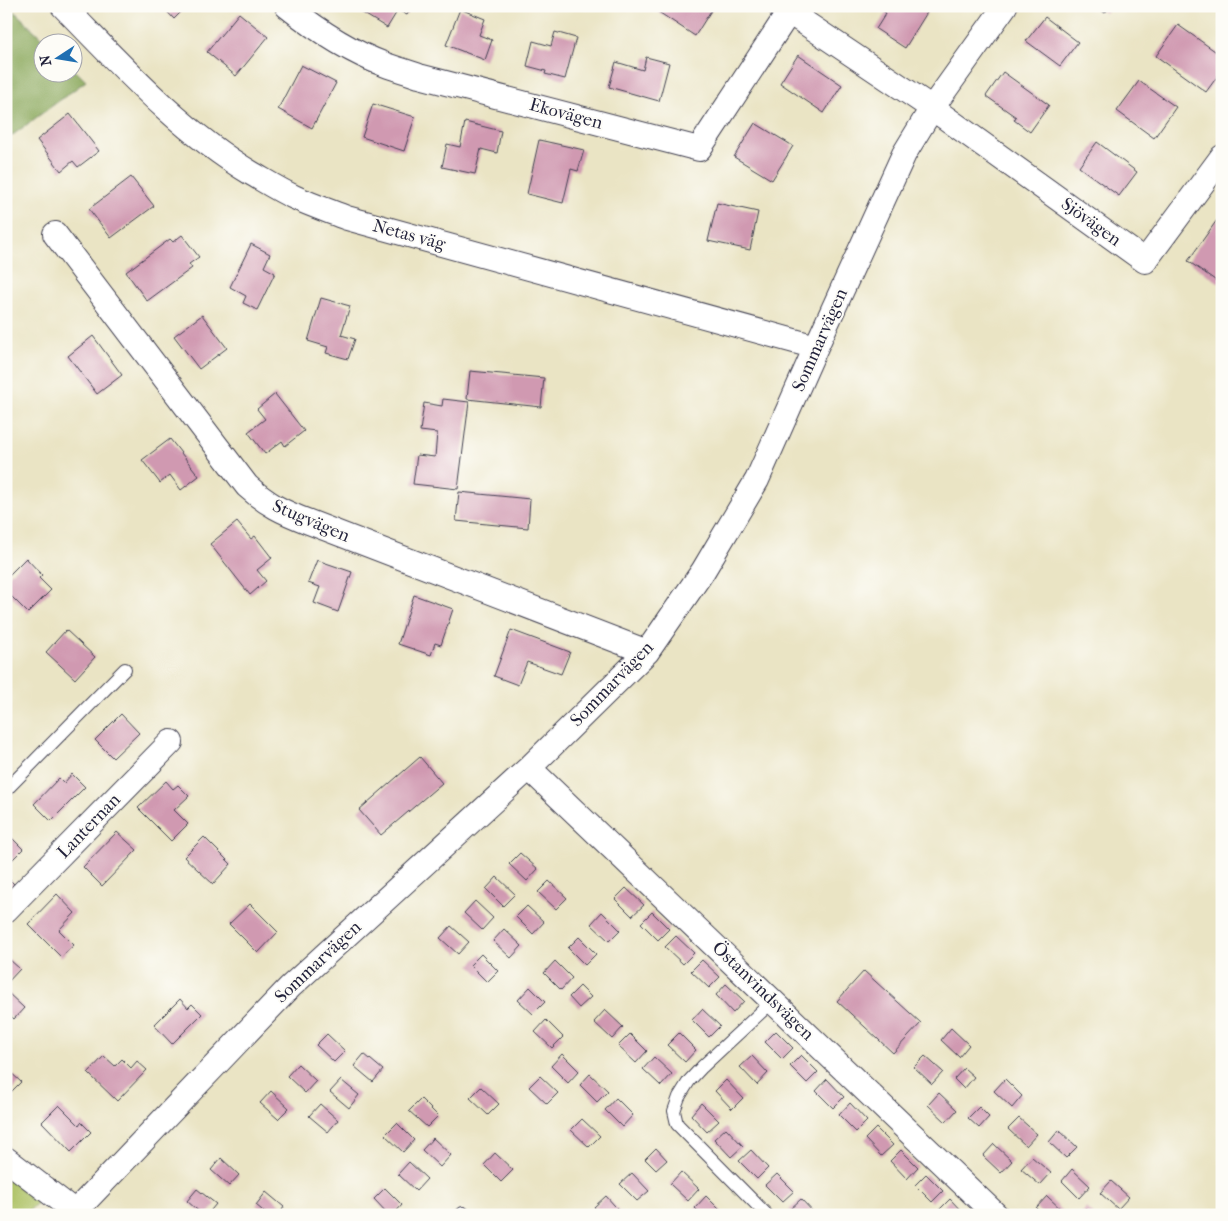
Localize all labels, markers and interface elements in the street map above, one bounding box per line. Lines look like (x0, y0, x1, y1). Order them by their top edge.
north arrow (32, 32, 82, 82)
text: N (36, 53, 55, 68)
street label: Ekovägen (527, 94, 605, 134)
street label: Sjövägen (1057, 193, 1125, 251)
street label: Netas väg (370, 215, 448, 255)
street label: Sommarvägen (788, 285, 852, 395)
street label: Stugvägen (269, 495, 353, 547)
street label: Sommarvägen (566, 637, 658, 731)
street label: Lanternan (53, 789, 125, 863)
street label: Sommarvägen (270, 916, 366, 1007)
street label: Östanvindsvägen (708, 937, 819, 1045)

